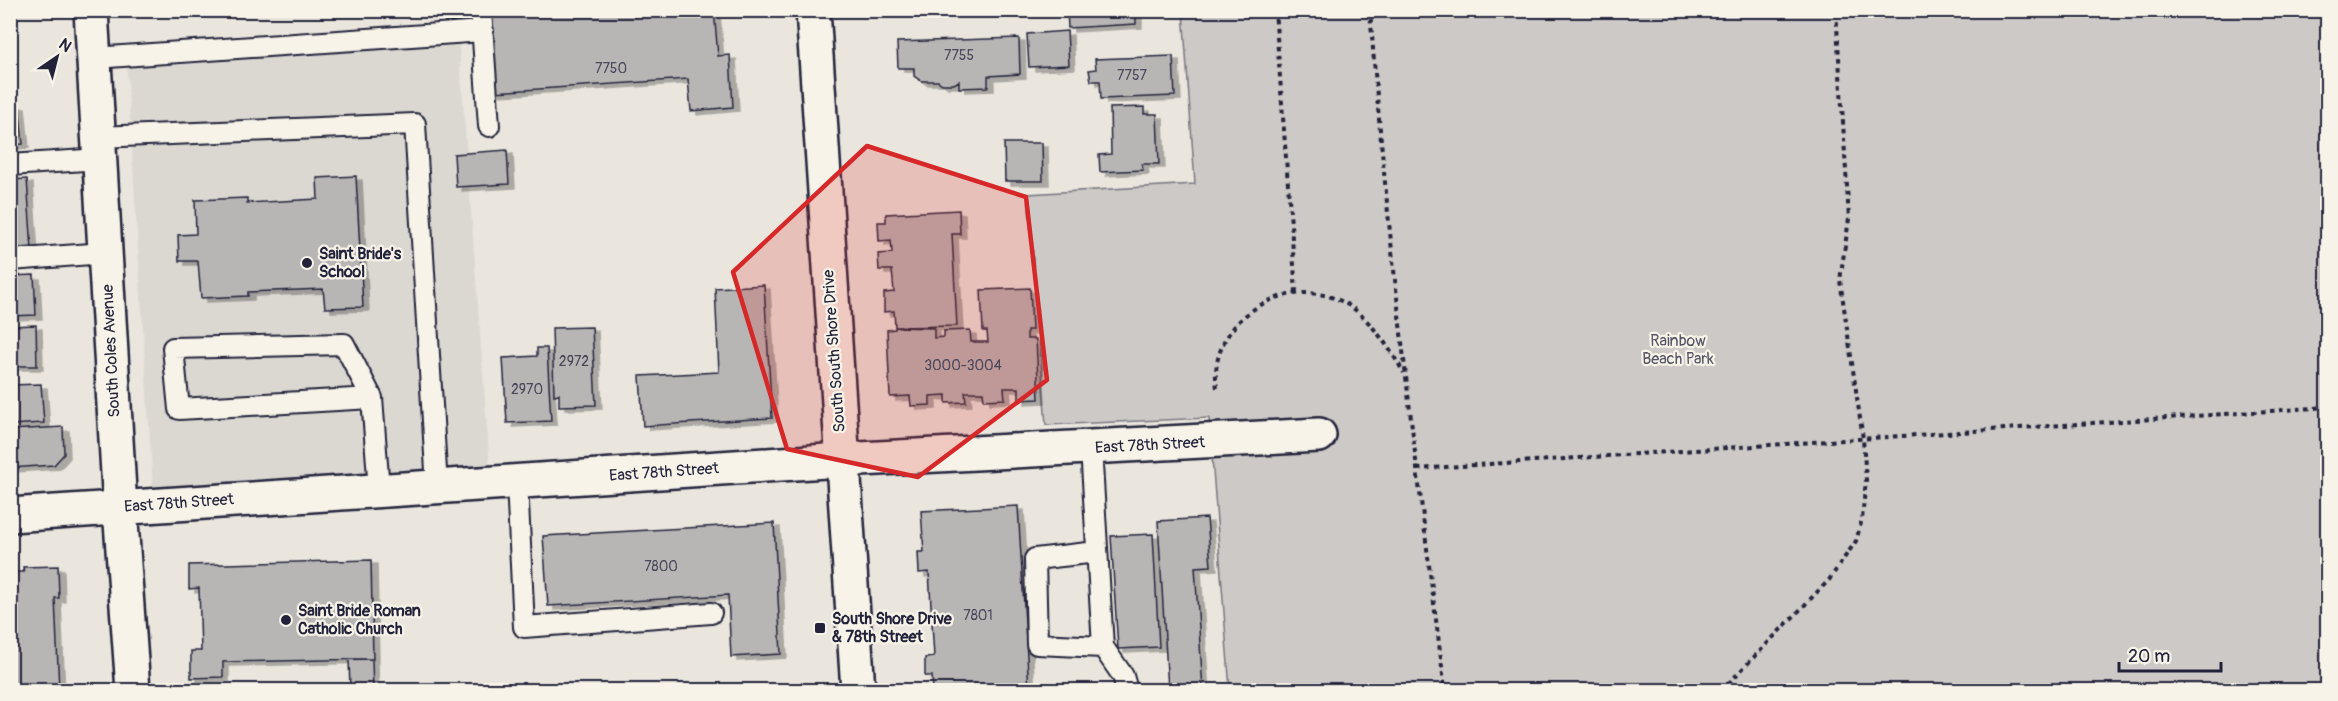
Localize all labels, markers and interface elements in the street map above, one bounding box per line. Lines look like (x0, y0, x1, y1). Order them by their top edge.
north arrow (27, 27, 87, 87)
text: N (55, 34, 75, 57)
house number: 7755 (944, 47, 974, 64)
house number: 7750 (595, 60, 627, 77)
house number: 7757 (1117, 67, 1147, 84)
place label: Saint Bride's School (319, 244, 402, 282)
marker: Saint Bride's School (300, 256, 314, 270)
street label: South South Shore Drive (818, 269, 850, 433)
street label: South Coles Avenue (98, 284, 124, 418)
park label: Rainbow Beach Park (1642, 331, 1714, 369)
house number: 2972 (559, 353, 589, 370)
house number: 3000-3004 (924, 357, 1002, 374)
house number: 2970 (511, 381, 543, 398)
street label: East 78th Street (1094, 432, 1206, 458)
street label: East 78th Street (608, 458, 720, 486)
street label: East 78th Street (123, 489, 235, 517)
house number: 7800 (644, 558, 678, 575)
place label: Saint Bride Roman Catholic Church (298, 601, 421, 639)
house number: 7801 (963, 607, 993, 624)
place label: South Shore Drive & 78th Street (832, 609, 953, 647)
marker: Saint Bride Roman Catholic Church (279, 613, 293, 627)
marker: South Shore Drive & 78th Street (813, 621, 827, 635)
scale bar (2119, 635, 2221, 673)
text: 20 m (2128, 645, 2170, 668)

